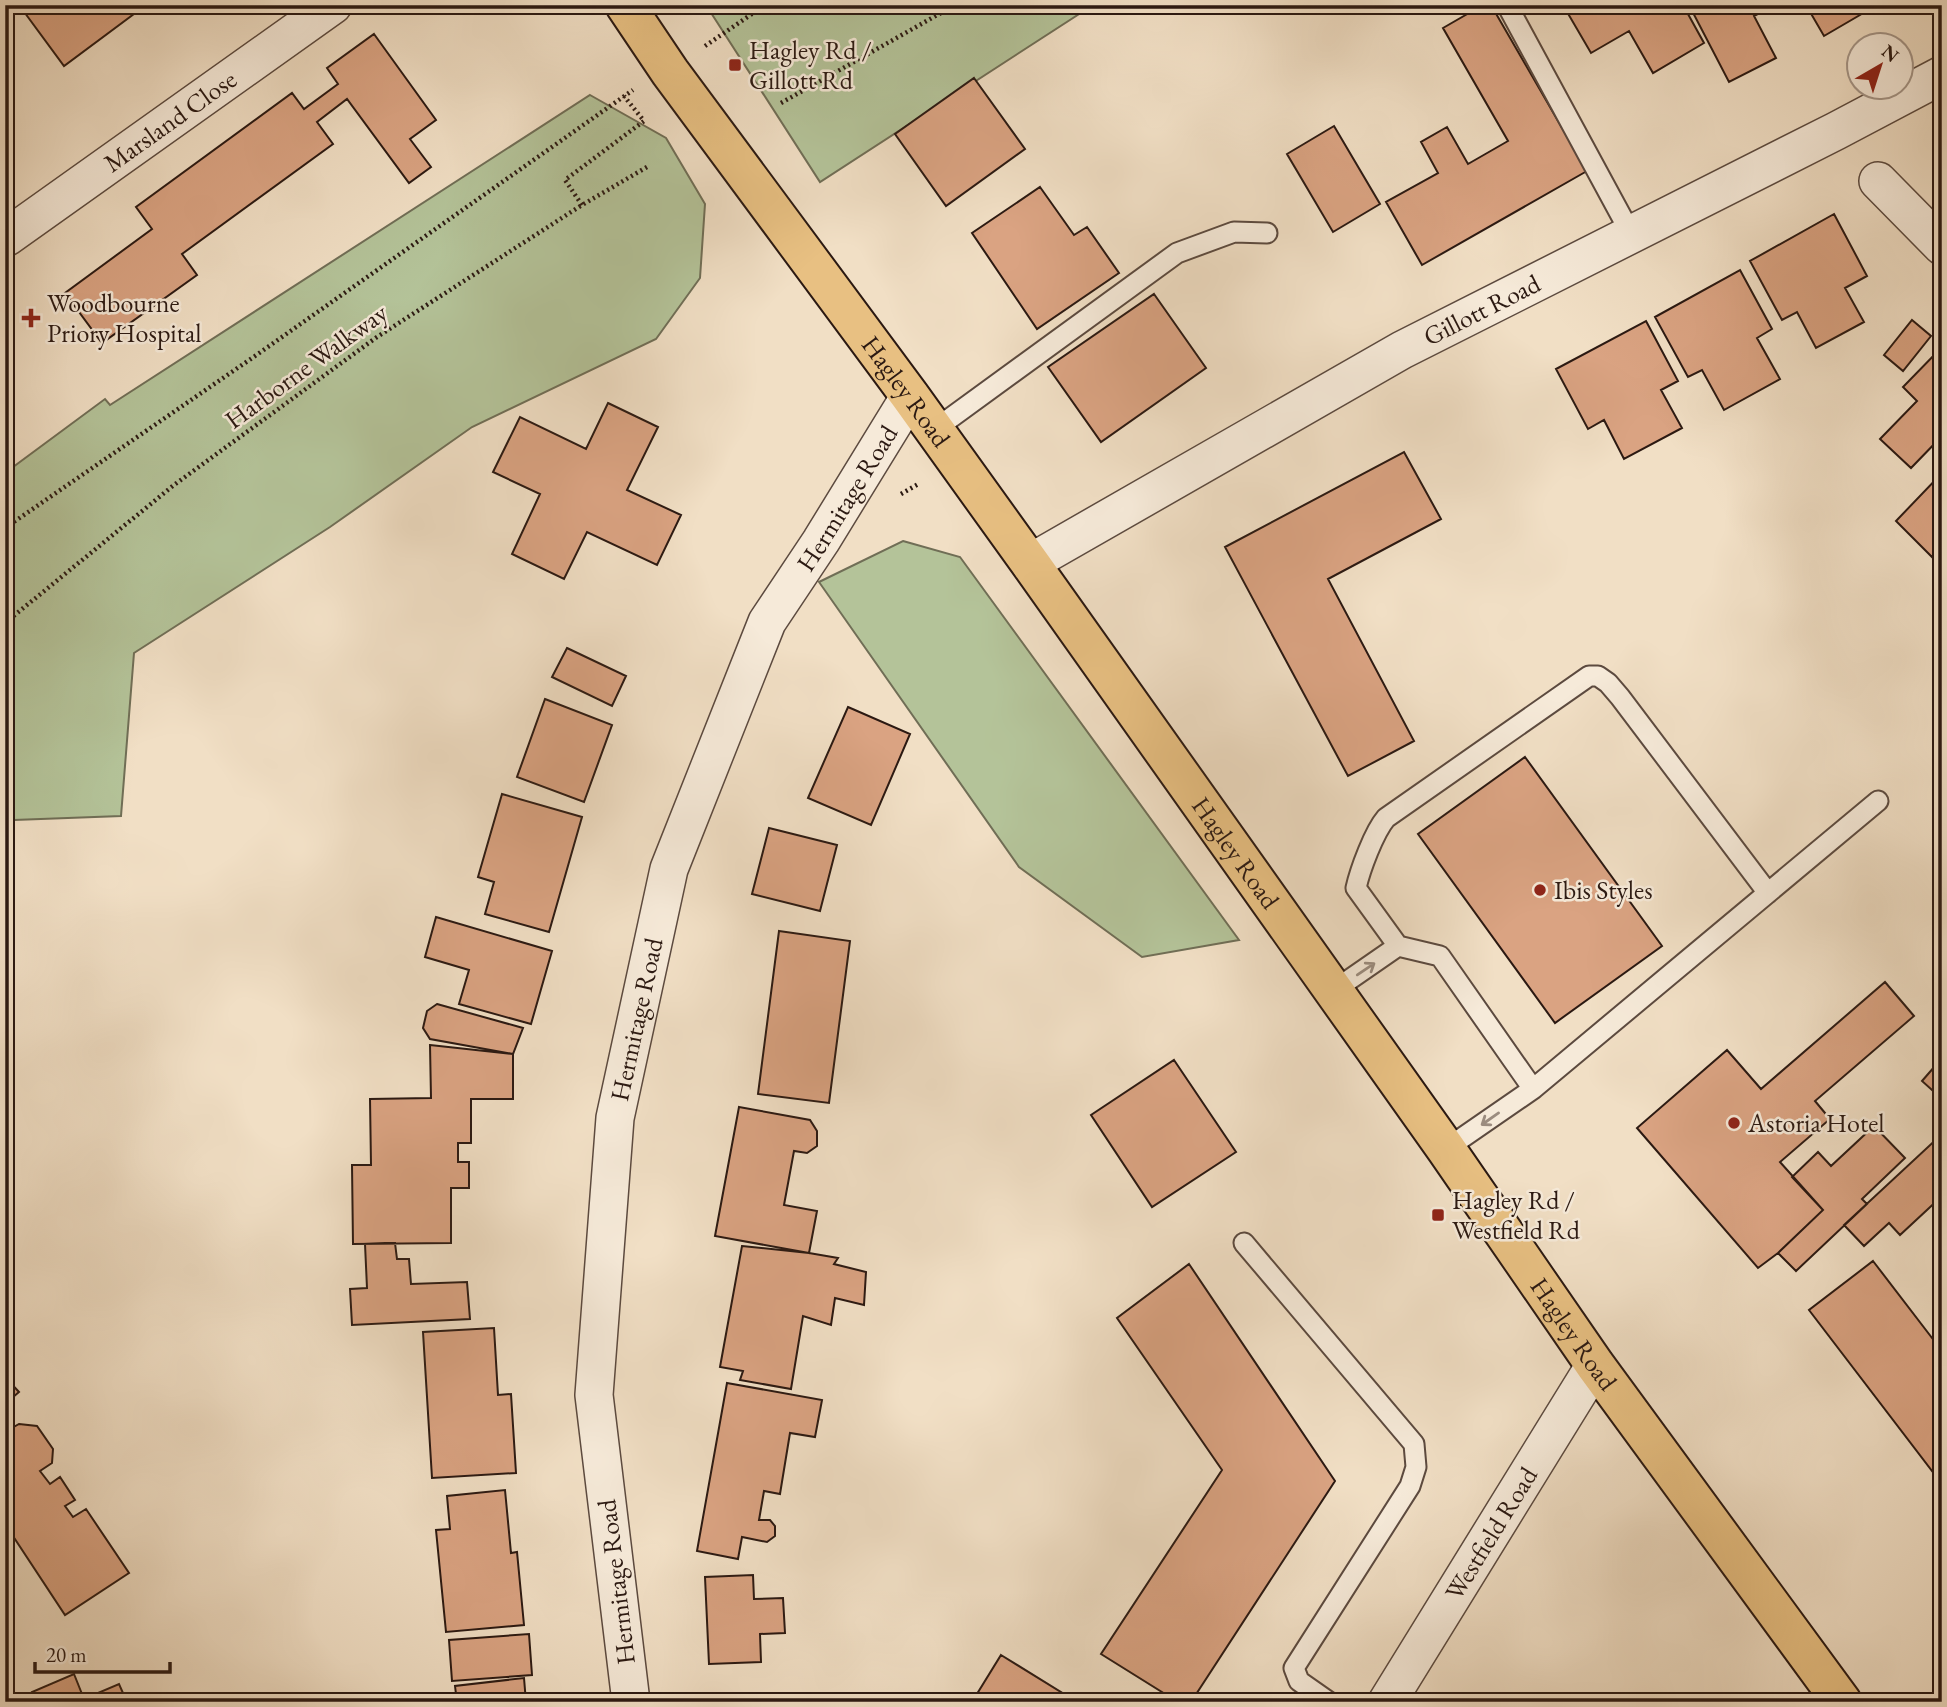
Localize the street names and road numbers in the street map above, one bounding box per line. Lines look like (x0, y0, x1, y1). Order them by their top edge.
street label: Marsland Close (97, 62, 243, 180)
street label: Gillott Road (1418, 266, 1547, 353)
street label: Harborne Walkway (218, 295, 395, 436)
street label: Hagley Road (854, 329, 959, 455)
street label: Hermitage Road (789, 418, 906, 578)
street label: Hagley Road (1184, 790, 1288, 916)
street label: Hermitage Road (602, 934, 671, 1104)
street label: Hagley Road (1523, 1271, 1625, 1398)
street label: Westfield Road (1437, 1460, 1545, 1607)
street label: Hermitage Road (589, 1497, 643, 1666)

